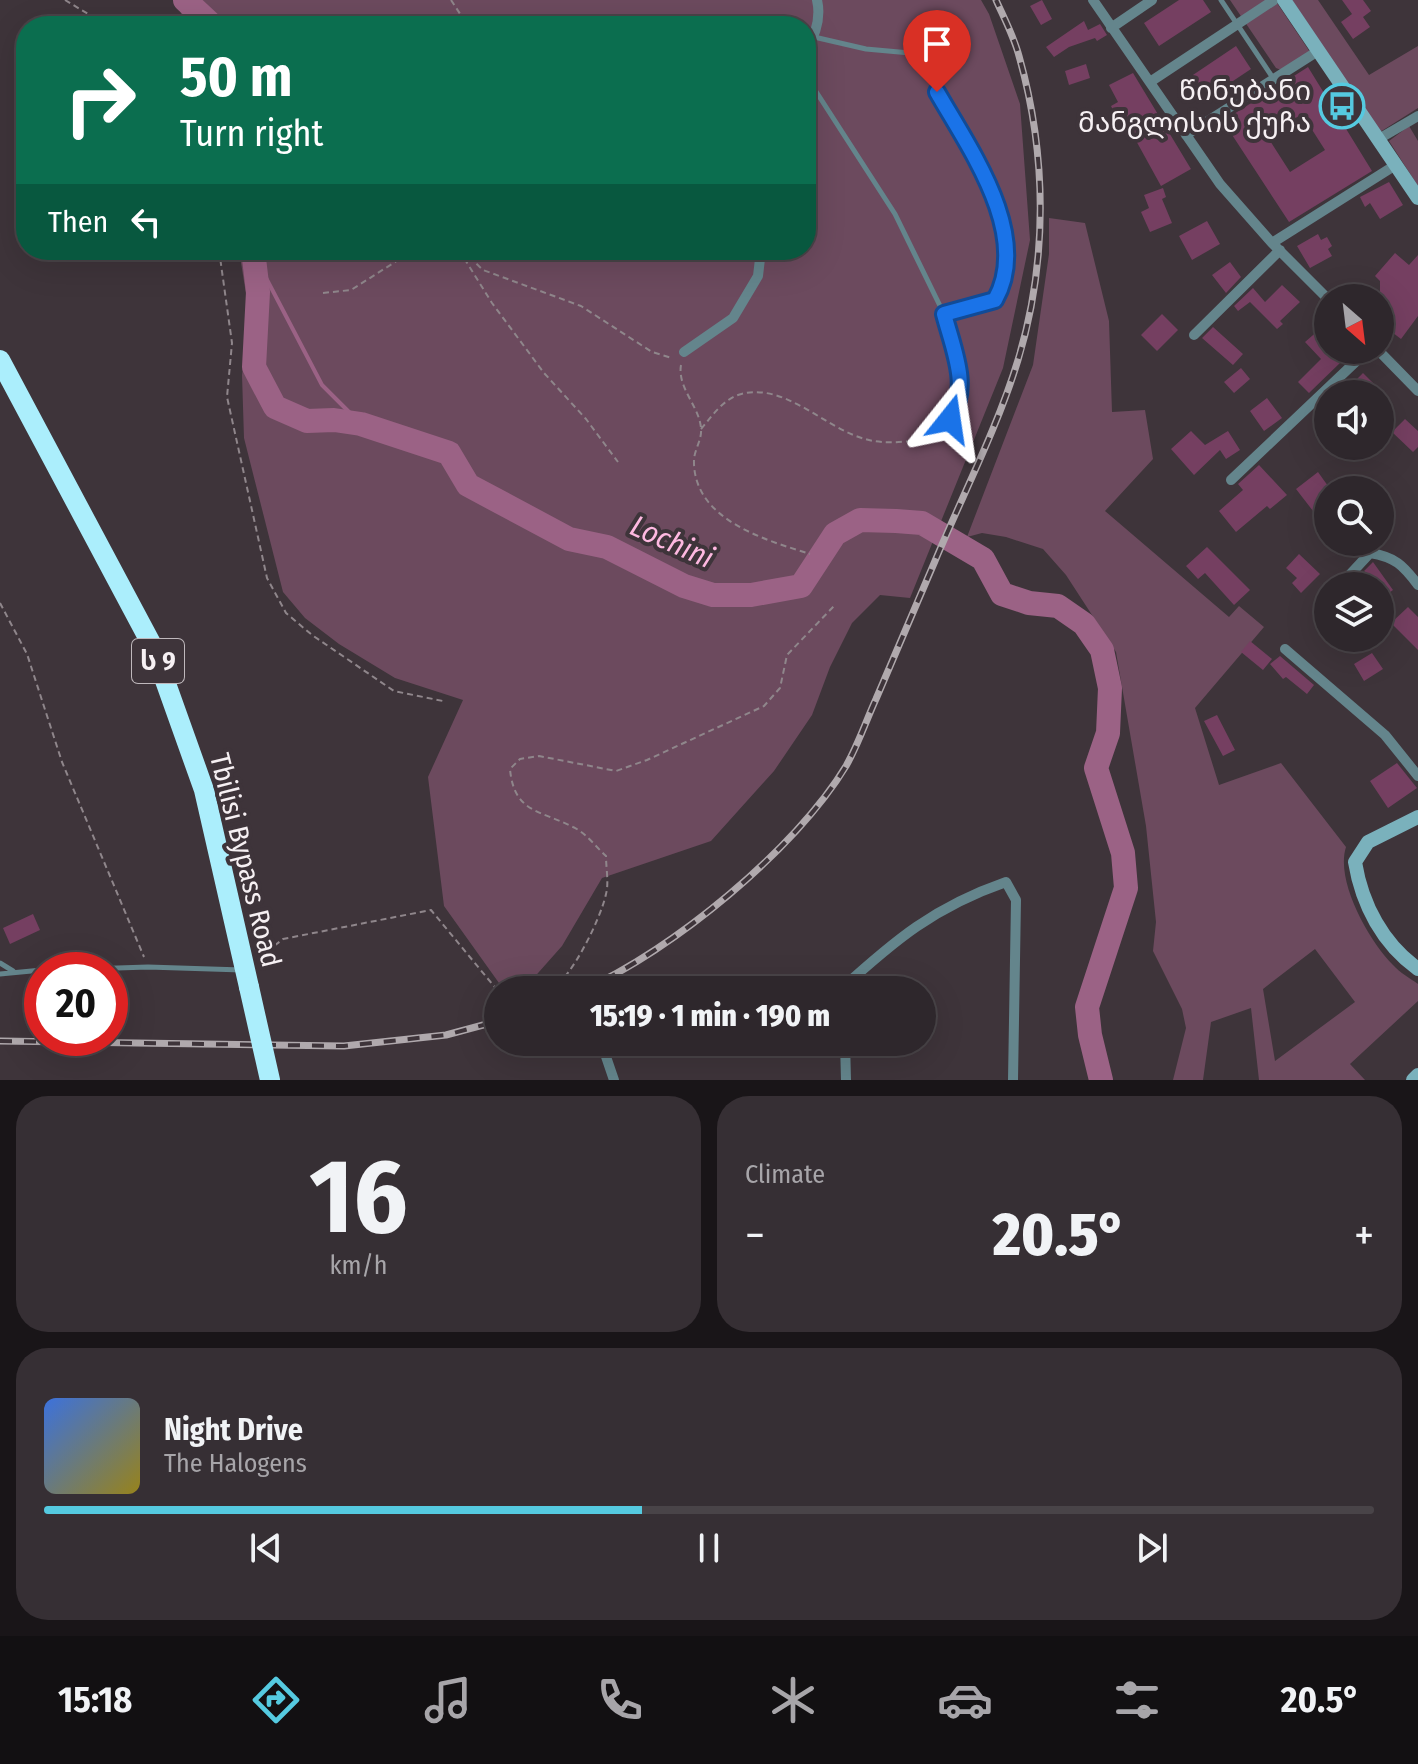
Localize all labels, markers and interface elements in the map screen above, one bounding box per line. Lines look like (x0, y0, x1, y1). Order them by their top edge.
pin (903, 10, 971, 92)
icon: arrive (915, 22, 959, 66)
text: 50 m (180, 44, 292, 111)
icon: right (48, 48, 152, 152)
place label: წინუბანი მანგლისის ქუჩა (1078, 74, 1311, 139)
bus stop icon: წინუბანი მანგლისის ქუჩა (1318, 82, 1366, 130)
text: Turn right (180, 112, 323, 156)
icon: left (124, 200, 168, 244)
text: Then (48, 204, 108, 240)
north arrow (1314, 284, 1394, 364)
map controls (1314, 284, 1394, 652)
position arrow (908, 377, 992, 461)
button: sound (1314, 380, 1394, 460)
button: search (1314, 476, 1394, 556)
water label: Lochini (625, 508, 720, 576)
button: layers (1314, 572, 1394, 652)
road number: ს 9 (132, 639, 184, 683)
street label: Tbilisi Bypass Road (203, 750, 288, 970)
speed limit sign: 20 (24, 952, 128, 1056)
text: 15:19 · 1 min · 190 m (590, 998, 830, 1034)
text: 16 (309, 1135, 408, 1260)
text: Climate (745, 1159, 825, 1190)
text: 20.5° (993, 1199, 1126, 1271)
text: − (745, 1209, 765, 1262)
text: + (1354, 1209, 1374, 1262)
text: km/h (330, 1250, 387, 1281)
text: Night Drive (164, 1412, 303, 1448)
text: The Halogens (164, 1448, 307, 1479)
icon: previous (244, 1526, 288, 1570)
icon: pause (687, 1526, 731, 1570)
icon: next (1130, 1526, 1174, 1570)
icon: directions (248, 1672, 304, 1728)
icon: music (420, 1672, 476, 1728)
icon: phone (592, 1672, 648, 1728)
icon: climate (765, 1672, 821, 1728)
icon: car (937, 1672, 993, 1728)
icon: filters (1109, 1672, 1165, 1728)
text: 15:18 (58, 1678, 132, 1722)
text: 20.5° (1281, 1678, 1360, 1722)

